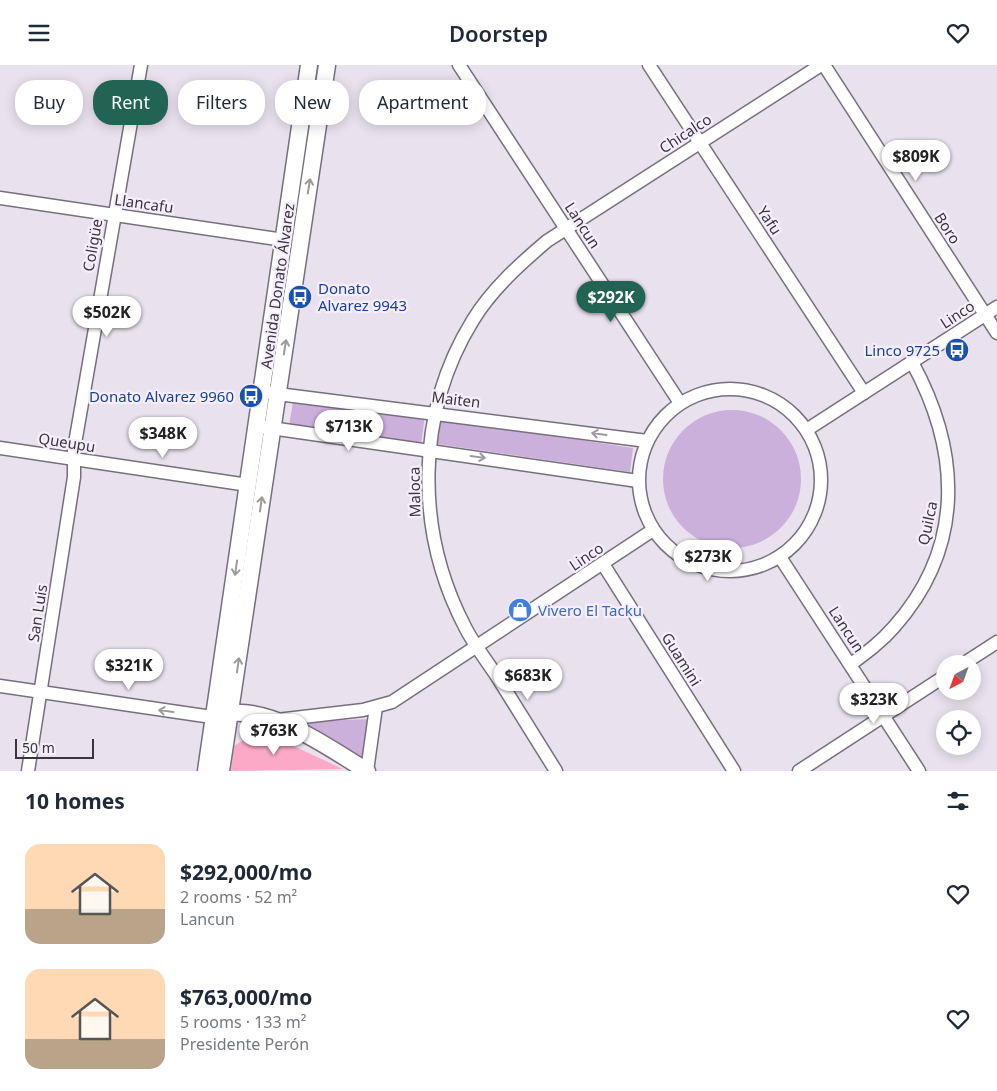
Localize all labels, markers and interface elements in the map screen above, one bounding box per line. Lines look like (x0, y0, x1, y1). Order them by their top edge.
text: Doorstep (449, 18, 548, 48)
icon: menu (25, 19, 53, 47)
icon: heart (944, 19, 972, 47)
chip: Buy (15, 80, 83, 125)
chip: Rent (93, 80, 168, 125)
chip: Filters (178, 80, 265, 125)
chip: New (275, 80, 349, 125)
chip: Apartment (359, 80, 486, 125)
street label: Chicalco (655, 109, 715, 157)
pin: $809K (881, 139, 951, 182)
text: $809K (892, 145, 940, 167)
one-way arrow (305, 178, 315, 194)
street label: Llancafu (113, 189, 175, 217)
street label: Lancun (561, 198, 605, 252)
street label: Avenida Donato Álvarez (255, 202, 299, 370)
street label: Yafu (753, 202, 787, 238)
street label: Boro (930, 208, 966, 248)
street label: Coligüe (78, 217, 106, 273)
place label: Donato Alvarez 9943 (318, 278, 407, 315)
pin: $292K (576, 281, 646, 323)
bus stop icon: Donato Alvarez 9943 (287, 284, 313, 310)
text: $292K (587, 286, 635, 308)
pin: $502K (72, 295, 142, 338)
street label: Linco (936, 295, 978, 333)
text: $502K (83, 301, 131, 323)
bus stop icon: Linco 9725 (944, 337, 970, 363)
one-way arrow (280, 339, 290, 355)
place label: Linco 9725 (865, 340, 940, 360)
bus stop icon: Donato Alvarez 9960 (238, 383, 264, 409)
place label: Donato Alvarez 9960 (89, 386, 234, 406)
street label: Maiten (430, 386, 482, 412)
pin: $713K (314, 409, 384, 452)
text: $713K (325, 415, 373, 437)
pin: $348K (128, 417, 198, 459)
text: $348K (139, 422, 187, 444)
street label: Queupu (37, 428, 97, 456)
one-way arrow (591, 429, 607, 439)
one-way arrow (469, 452, 485, 462)
street label: Maloca (404, 467, 424, 517)
one-way arrow (257, 496, 267, 512)
street label: Quilca (913, 499, 941, 547)
street label: Linco (565, 537, 607, 575)
pin: $273K (673, 539, 743, 582)
text: $273K (684, 545, 732, 567)
one-way arrow (231, 560, 241, 576)
street label: San Luis (23, 583, 51, 643)
shop icon: Vivero El Tacku (507, 597, 533, 623)
place label: Vivero El Tacku (538, 600, 642, 620)
street label: Lancun (825, 602, 869, 656)
street label: Guamini (658, 628, 706, 690)
pin: $321K (94, 649, 164, 691)
text: $321K (105, 654, 153, 676)
north arrow (936, 655, 981, 700)
map controls (936, 655, 981, 755)
one-way arrow (233, 657, 243, 673)
pin: $683K (493, 659, 563, 701)
text: $683K (504, 664, 552, 686)
pin: $323K (839, 683, 909, 725)
text: $323K (850, 688, 898, 710)
one-way arrow (159, 705, 175, 715)
button: locate (936, 710, 981, 755)
pin: $763K (239, 713, 309, 756)
text: $763K (250, 719, 298, 741)
scale bar (15, 736, 94, 759)
text: 50 m (22, 738, 55, 757)
text: 10 homes (25, 787, 125, 815)
icon: filters (944, 787, 972, 815)
text: $292,000/mo (180, 858, 312, 886)
icon: home (65, 864, 125, 924)
icon: heart (944, 880, 972, 908)
text: 2 rooms · 52 m² (180, 886, 297, 908)
text: Lancun (180, 908, 235, 930)
text: $763,000/mo (180, 983, 312, 1011)
icon: home (65, 989, 125, 1049)
icon: heart (944, 1005, 972, 1033)
text: 5 rooms · 133 m² (180, 1011, 306, 1033)
text: Presidente Perón (180, 1033, 309, 1055)

